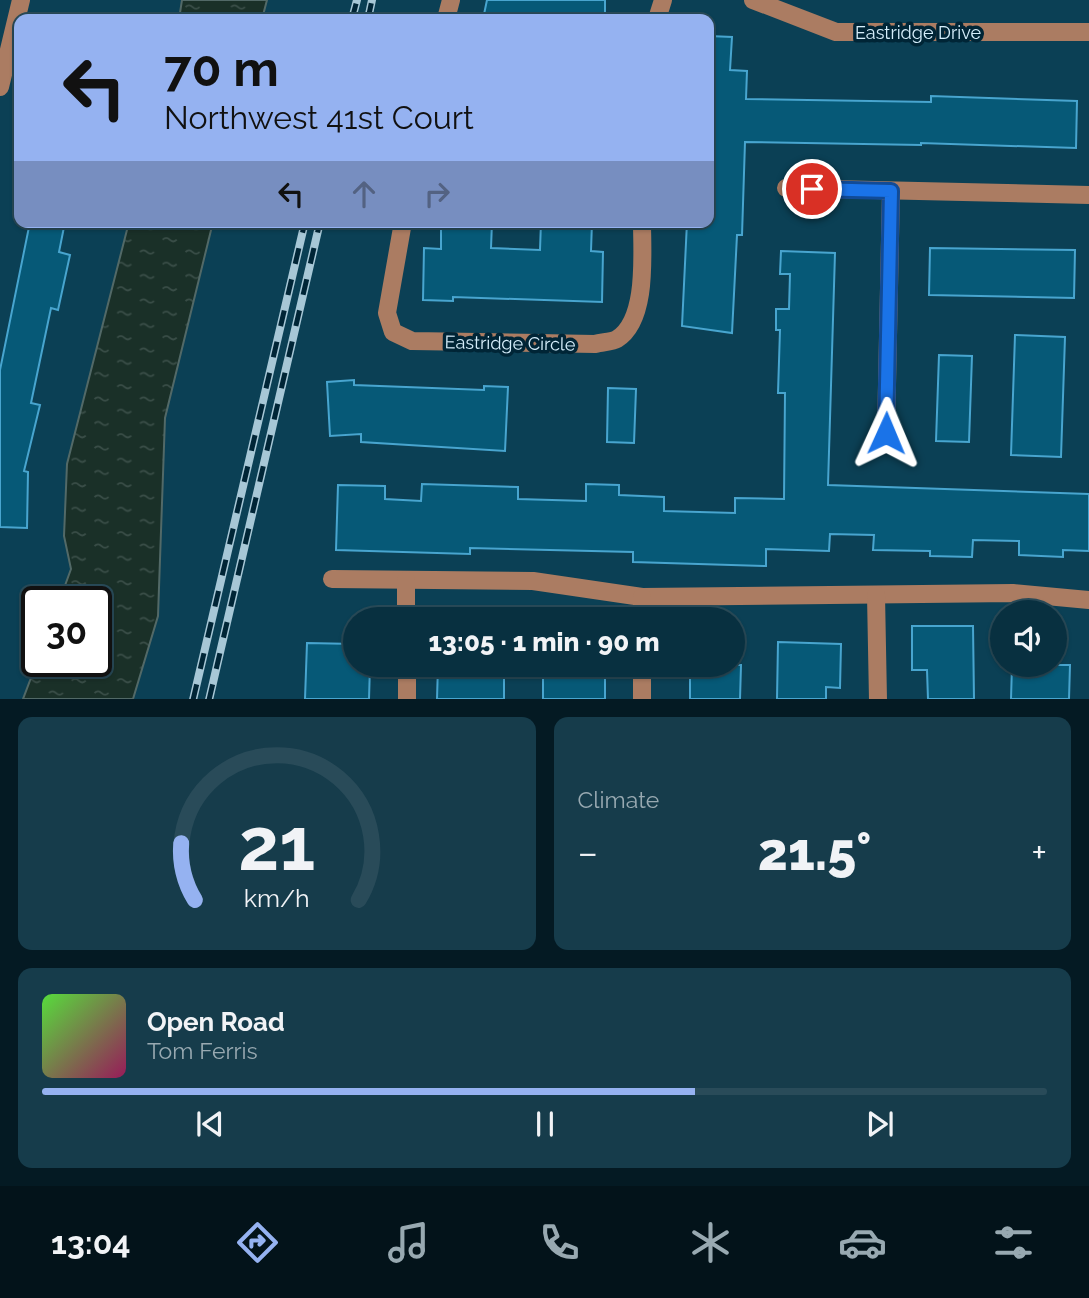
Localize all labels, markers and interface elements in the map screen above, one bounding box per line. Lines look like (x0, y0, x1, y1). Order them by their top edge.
street label: Eastridge Drive (855, 22, 981, 43)
text: 70 m (164, 40, 279, 97)
icon: left (49, 42, 140, 133)
text: Northwest 41st Court (164, 99, 474, 136)
pin (782, 159, 842, 219)
icon: arrive (793, 170, 831, 208)
icon: left (272, 175, 310, 213)
icon: ahead (345, 175, 383, 213)
icon: right (418, 175, 456, 213)
street label: Eastridge Circle (444, 331, 576, 355)
position arrow (849, 396, 923, 470)
speed limit sign: 30 (21, 586, 112, 677)
map controls (990, 600, 1067, 677)
button: sound (990, 600, 1067, 677)
text: 13:05 · 1 min · 90 m (429, 627, 659, 657)
text: Climate (578, 786, 659, 813)
text: 21 (238, 802, 315, 887)
text: 21.5° (758, 821, 871, 882)
text: − (578, 830, 598, 875)
text: + (1031, 830, 1047, 875)
text: km/h (244, 882, 310, 912)
text: Open Road (147, 1007, 285, 1037)
text: Tom Ferris (147, 1037, 258, 1064)
icon: previous (191, 1105, 229, 1143)
icon: pause (526, 1105, 564, 1143)
icon: next (861, 1105, 899, 1143)
icon: directions (233, 1218, 282, 1267)
icon: music (384, 1218, 433, 1267)
icon: phone (535, 1218, 584, 1267)
icon: climate (686, 1218, 735, 1267)
icon: car (838, 1218, 887, 1267)
icon: filters (989, 1218, 1038, 1267)
text: 13:04 (51, 1224, 131, 1261)

